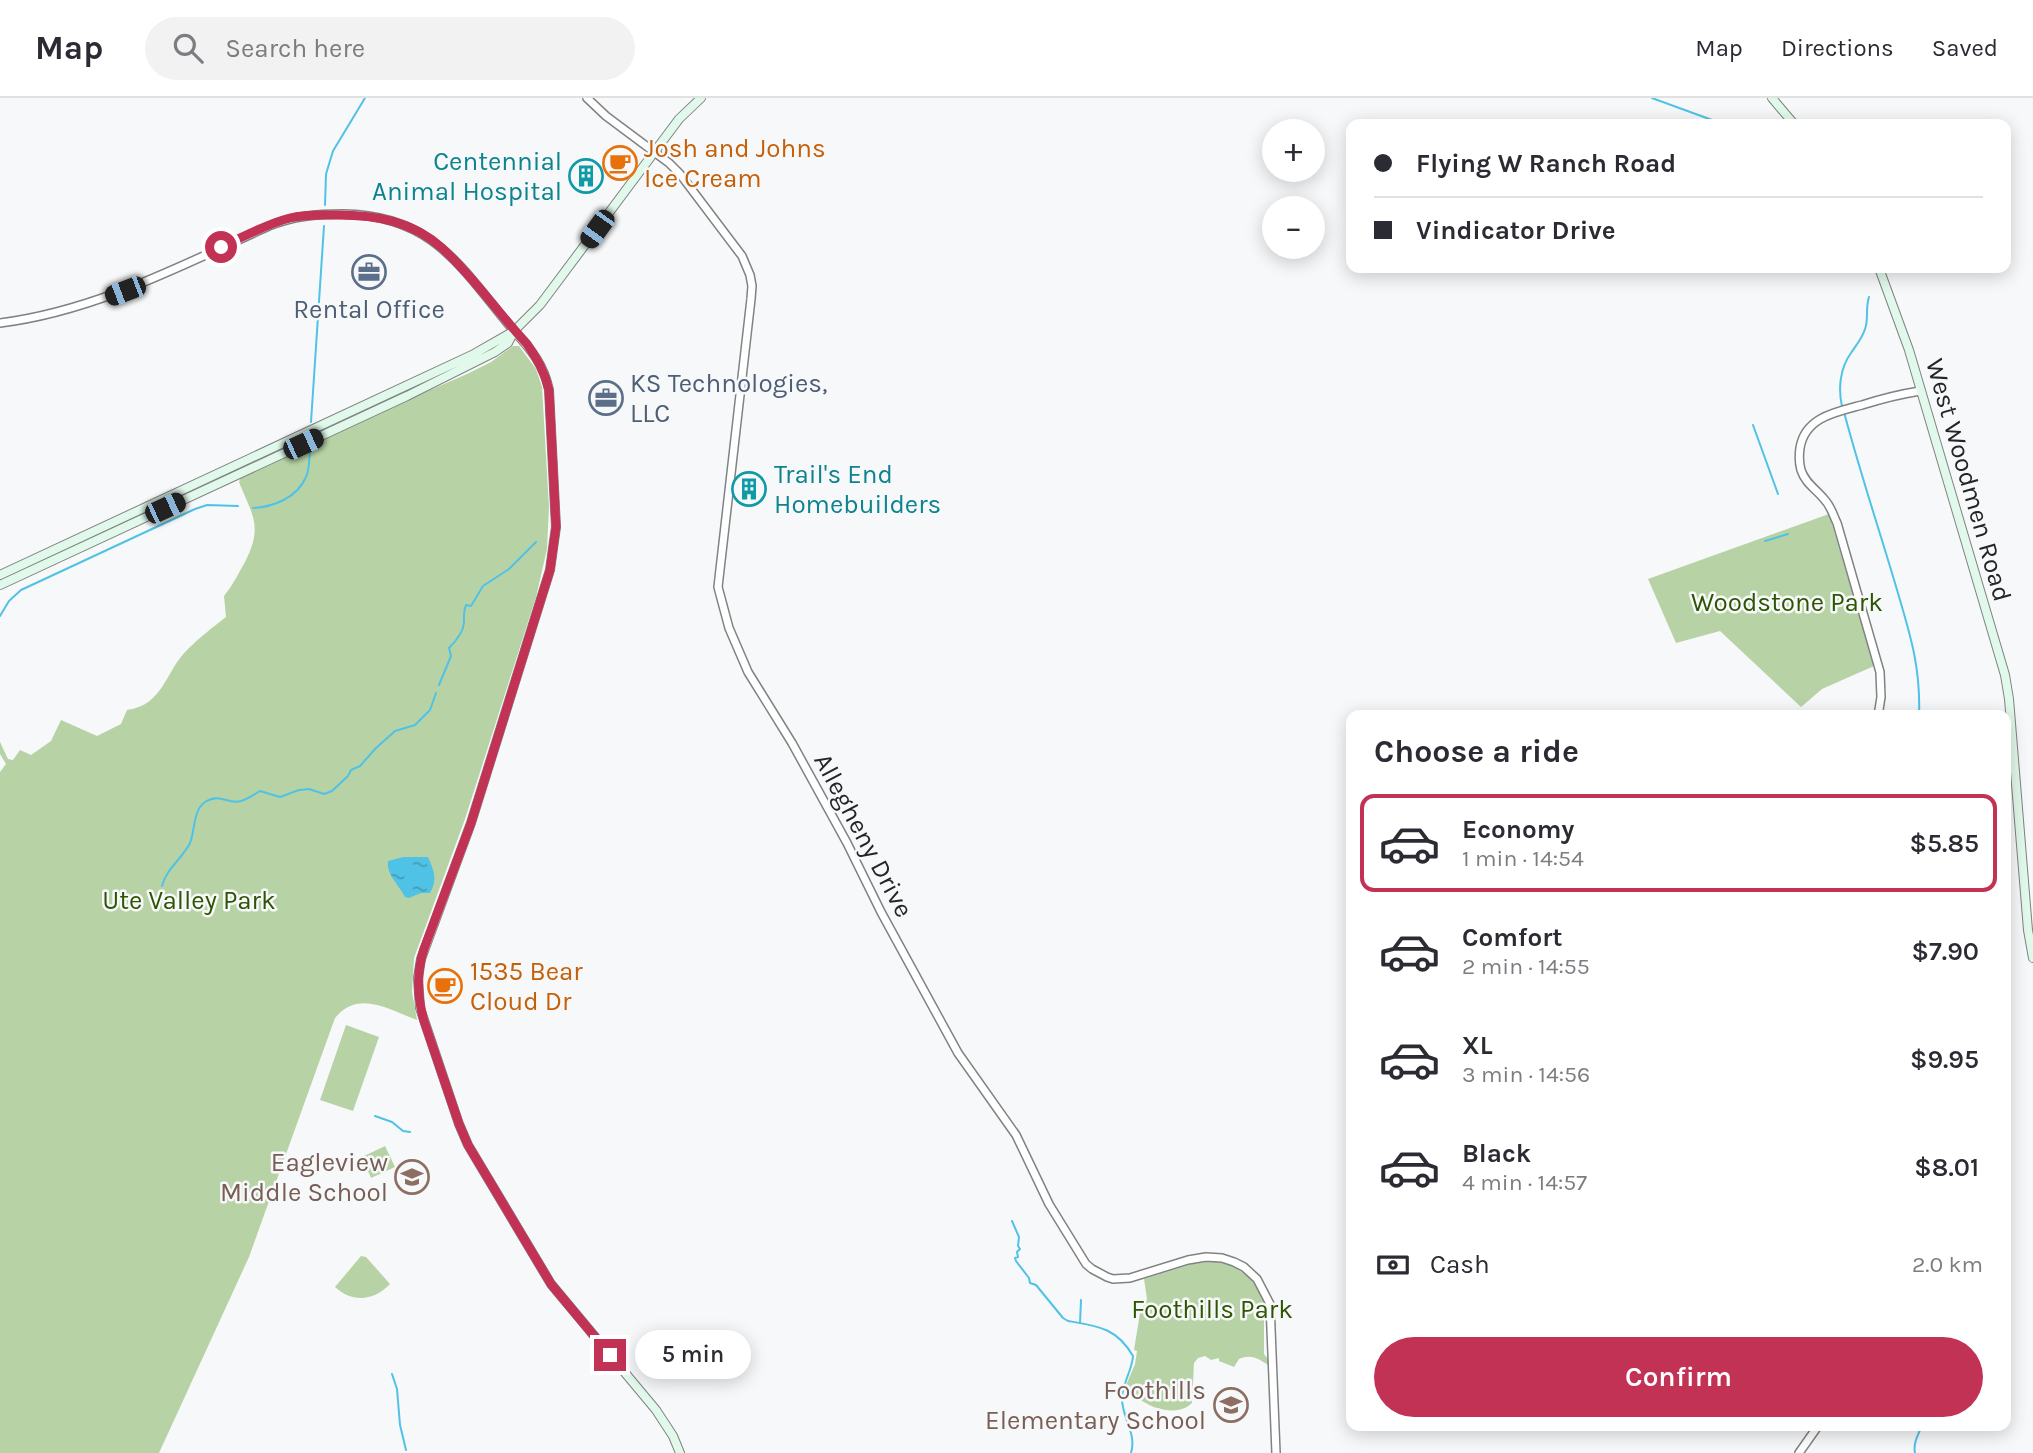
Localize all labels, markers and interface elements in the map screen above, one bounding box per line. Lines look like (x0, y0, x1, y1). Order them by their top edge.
search box (145, 17, 635, 80)
text: Map (35, 29, 103, 67)
icon: search (169, 29, 207, 67)
text: Search here (225, 33, 365, 64)
text: Map (1695, 34, 1743, 62)
text: Directions (1781, 34, 1894, 62)
text: Saved (1932, 34, 1998, 62)
map controls (1262, 119, 1325, 259)
button: + (1262, 119, 1325, 182)
place label: Josh and Johns Ice Cream (644, 133, 826, 194)
cafe icon: Josh and Johns Ice Cream (601, 144, 639, 182)
place label: Centennial Animal Hospital (372, 146, 562, 207)
text: Flying W Ranch Road (1416, 148, 1676, 179)
building icon: Centennial Animal Hospital (567, 157, 605, 195)
button: − (1262, 196, 1325, 259)
car (577, 206, 618, 252)
text: Vindicator Drive (1416, 215, 1615, 246)
route start (205, 231, 237, 263)
office icon: Rental Office (350, 253, 388, 291)
car (102, 274, 149, 308)
place label: Rental Office (293, 294, 445, 325)
street label: West Woodmen Road (1919, 355, 2018, 605)
place label: KS Technologies, LLC (630, 368, 827, 429)
office icon: KS Technologies, LLC (587, 379, 625, 417)
car (280, 426, 327, 462)
place label: Trail's End Homebuilders (774, 459, 941, 520)
building icon: Trail's End Homebuilders (730, 470, 768, 508)
car (142, 490, 189, 526)
park label: Woodstone Park (1691, 587, 1883, 618)
text: Choose a ride (1374, 733, 1579, 770)
street label: Allegheny Drive (807, 748, 920, 923)
icon: car (1378, 812, 1441, 875)
text: Economy (1462, 814, 1574, 845)
text: $5.85 (1910, 828, 1979, 859)
text: 1 min · 14:54 (1462, 845, 1584, 872)
park label: Ute Valley Park (102, 885, 276, 916)
icon: car (1378, 920, 1441, 983)
text: Comfort (1462, 922, 1563, 953)
text: $7.90 (1912, 936, 1979, 967)
text: 2 min · 14:55 (1462, 953, 1590, 980)
place label: 1535 Bear Cloud Dr (470, 956, 583, 1017)
cafe icon: 1535 Bear Cloud Dr (426, 967, 464, 1005)
icon: car (1378, 1028, 1441, 1091)
text: XL (1462, 1030, 1493, 1061)
text: $9.95 (1910, 1044, 1979, 1075)
text: 3 min · 14:56 (1462, 1061, 1590, 1088)
icon: car (1378, 1136, 1441, 1199)
text: Black (1462, 1138, 1531, 1169)
place label: Eagleview Middle School (220, 1147, 388, 1208)
text: $8.01 (1914, 1152, 1979, 1183)
school or university icon: Eagleview Middle School (393, 1158, 431, 1196)
text: 4 min · 14:57 (1462, 1169, 1587, 1196)
icon: cash (1374, 1246, 1412, 1284)
text: Cash (1430, 1249, 1490, 1280)
text: 2.0 km (1912, 1251, 1983, 1278)
park label: Foothills Park (1131, 1294, 1293, 1325)
callout: 5 min (634, 1330, 750, 1380)
button: Confirm (1374, 1337, 1983, 1417)
route end (594, 1339, 626, 1371)
text: 5 min (662, 1341, 724, 1368)
place label: Foothills Elementary School (985, 1375, 1206, 1436)
school or university icon: Foothills Elementary School (1212, 1386, 1250, 1424)

